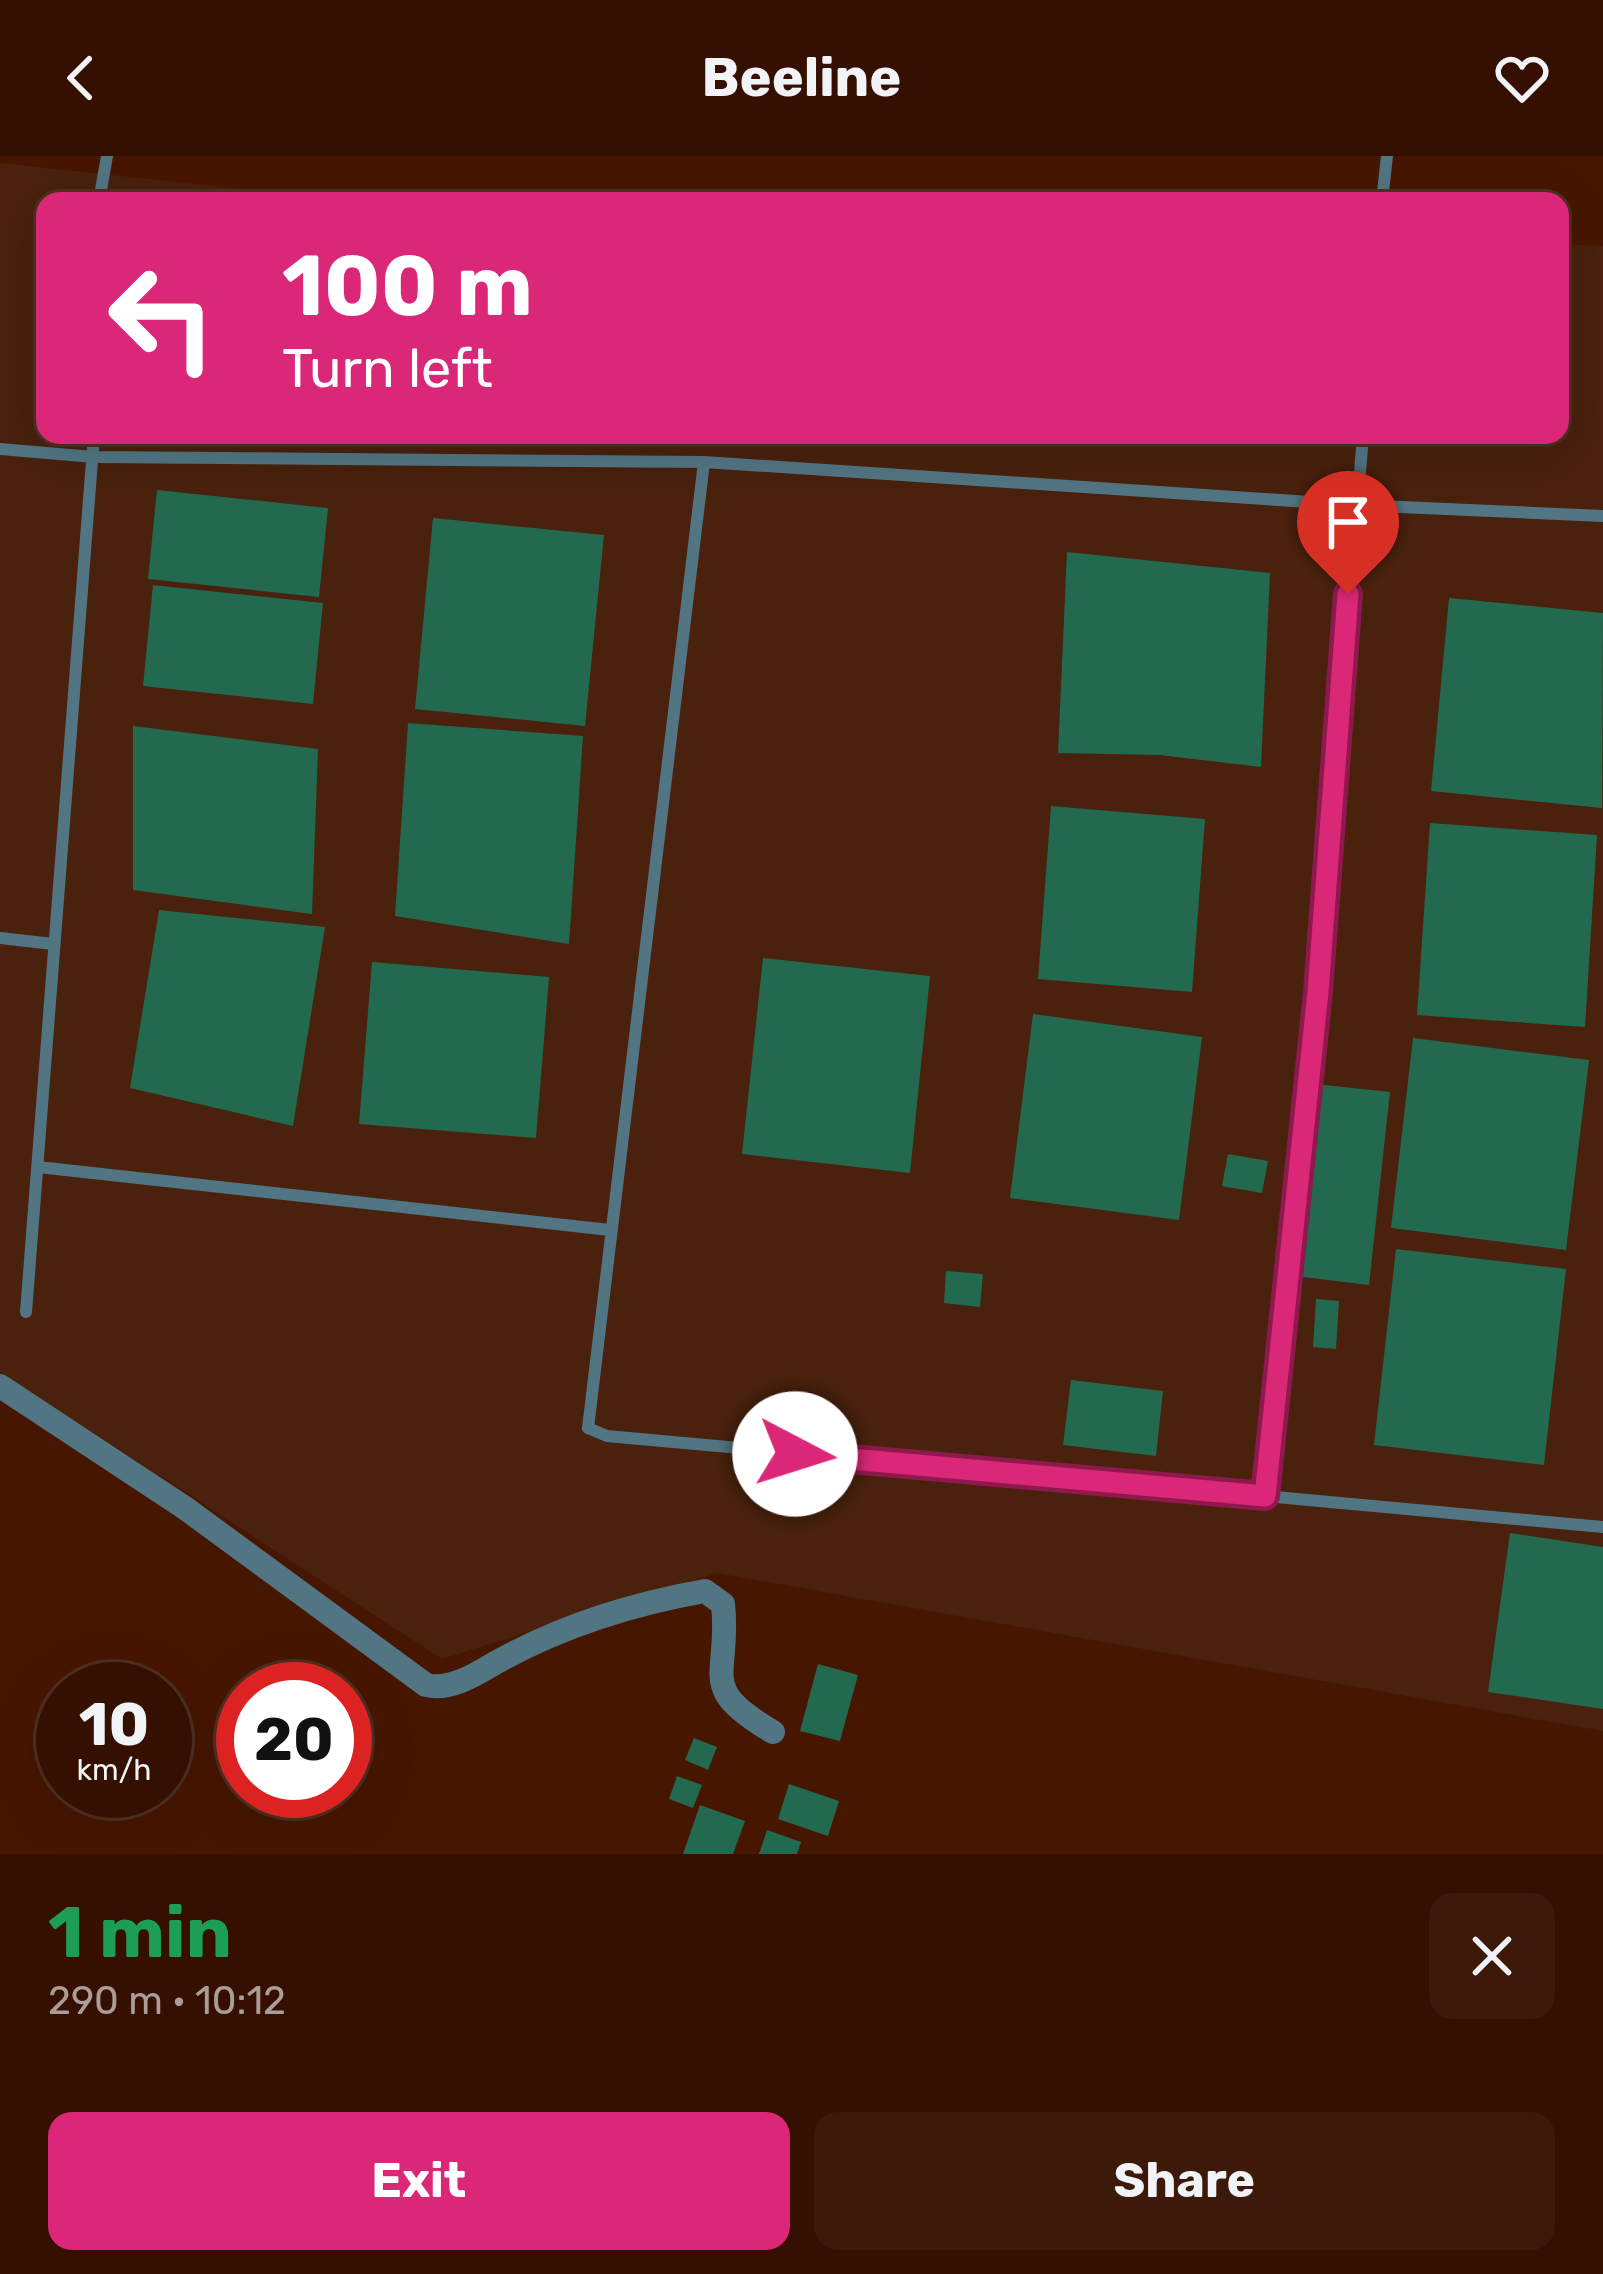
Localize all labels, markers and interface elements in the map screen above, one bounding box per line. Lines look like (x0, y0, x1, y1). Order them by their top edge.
icon: back (48, 45, 114, 111)
icon: heart (1489, 45, 1555, 111)
text: Beeline (702, 46, 901, 110)
text: 100 m (282, 236, 533, 336)
icon: left (84, 240, 240, 396)
text: Turn left (282, 337, 493, 401)
pin (1297, 471, 1399, 594)
icon: arrive (1315, 489, 1381, 555)
position arrow (732, 1391, 858, 1517)
speed limit sign: 20 (216, 1662, 372, 1818)
text: 10 (79, 1689, 149, 1760)
text: km/h (77, 1752, 151, 1788)
text: 1 min (48, 1890, 232, 1975)
button: close (1429, 1893, 1555, 2019)
text: 290 m · 10:12 (48, 1978, 286, 2024)
button: Exit (48, 2112, 790, 2250)
button: Share (814, 2112, 1555, 2250)

